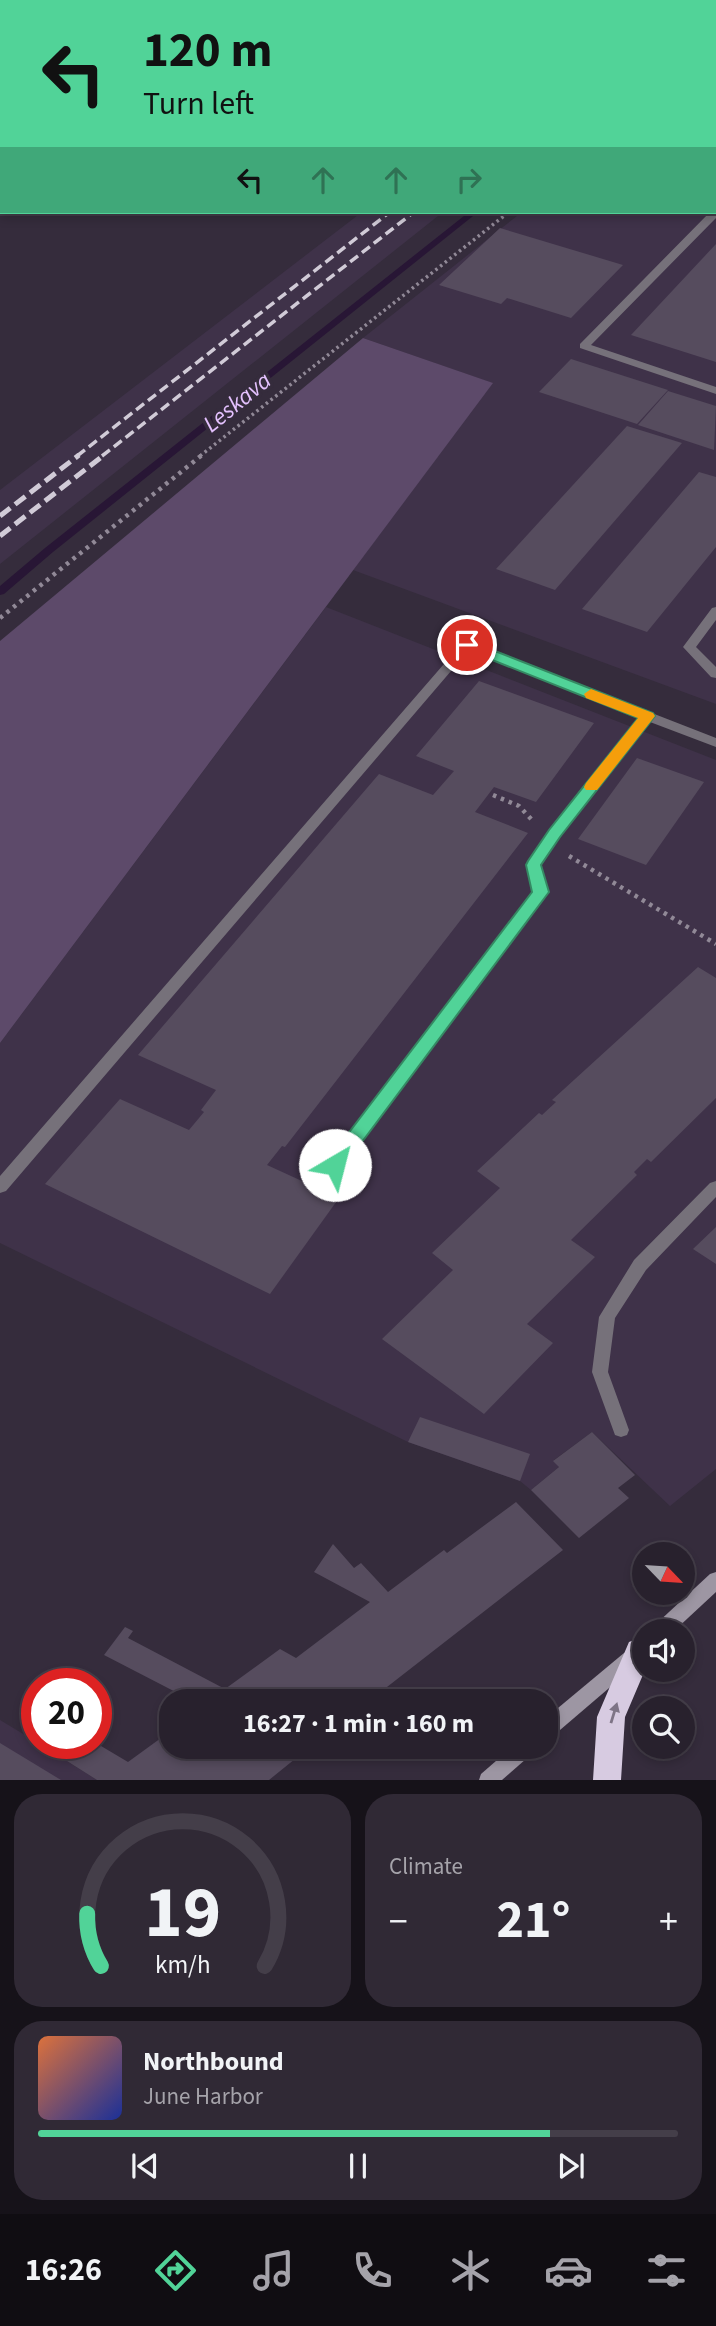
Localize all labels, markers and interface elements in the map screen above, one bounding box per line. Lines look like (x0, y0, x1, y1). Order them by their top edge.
text: 120 m (143, 16, 272, 86)
icon: left (28, 28, 119, 119)
text: Turn left (143, 81, 254, 127)
icon: left (231, 161, 269, 199)
icon: ahead (304, 161, 342, 199)
icon: ahead (377, 161, 415, 199)
icon: right (450, 161, 488, 199)
water label: Leskava (195, 364, 279, 441)
pin (437, 615, 497, 675)
icon: arrive (448, 626, 486, 664)
position arrow (298, 1128, 372, 1202)
north arrow (632, 1542, 695, 1605)
map controls (632, 1542, 695, 1759)
button: sound (632, 1619, 695, 1682)
speed limit sign: 20 (21, 1668, 112, 1759)
button: search (632, 1696, 695, 1759)
one-way arrow (609, 1703, 619, 1724)
text: 16:27 · 1 min · 160 m (243, 1705, 474, 1742)
text: Climate (389, 1850, 463, 1883)
text: 19 (144, 1862, 221, 1966)
text: 21° (497, 1884, 570, 1958)
text: − (389, 1895, 408, 1949)
text: + (659, 1895, 678, 1949)
text: km/h (155, 1947, 210, 1983)
text: Northbound (143, 2043, 284, 2080)
text: June Harbor (143, 2080, 263, 2113)
icon: previous (126, 2147, 164, 2185)
icon: pause (339, 2147, 377, 2185)
icon: next (552, 2147, 590, 2185)
icon: directions (151, 2246, 200, 2295)
icon: music (249, 2246, 298, 2295)
icon: phone (348, 2246, 397, 2295)
icon: climate (446, 2246, 495, 2295)
icon: car (544, 2246, 593, 2295)
icon: filters (642, 2246, 691, 2295)
text: 16:26 (25, 2247, 102, 2293)

